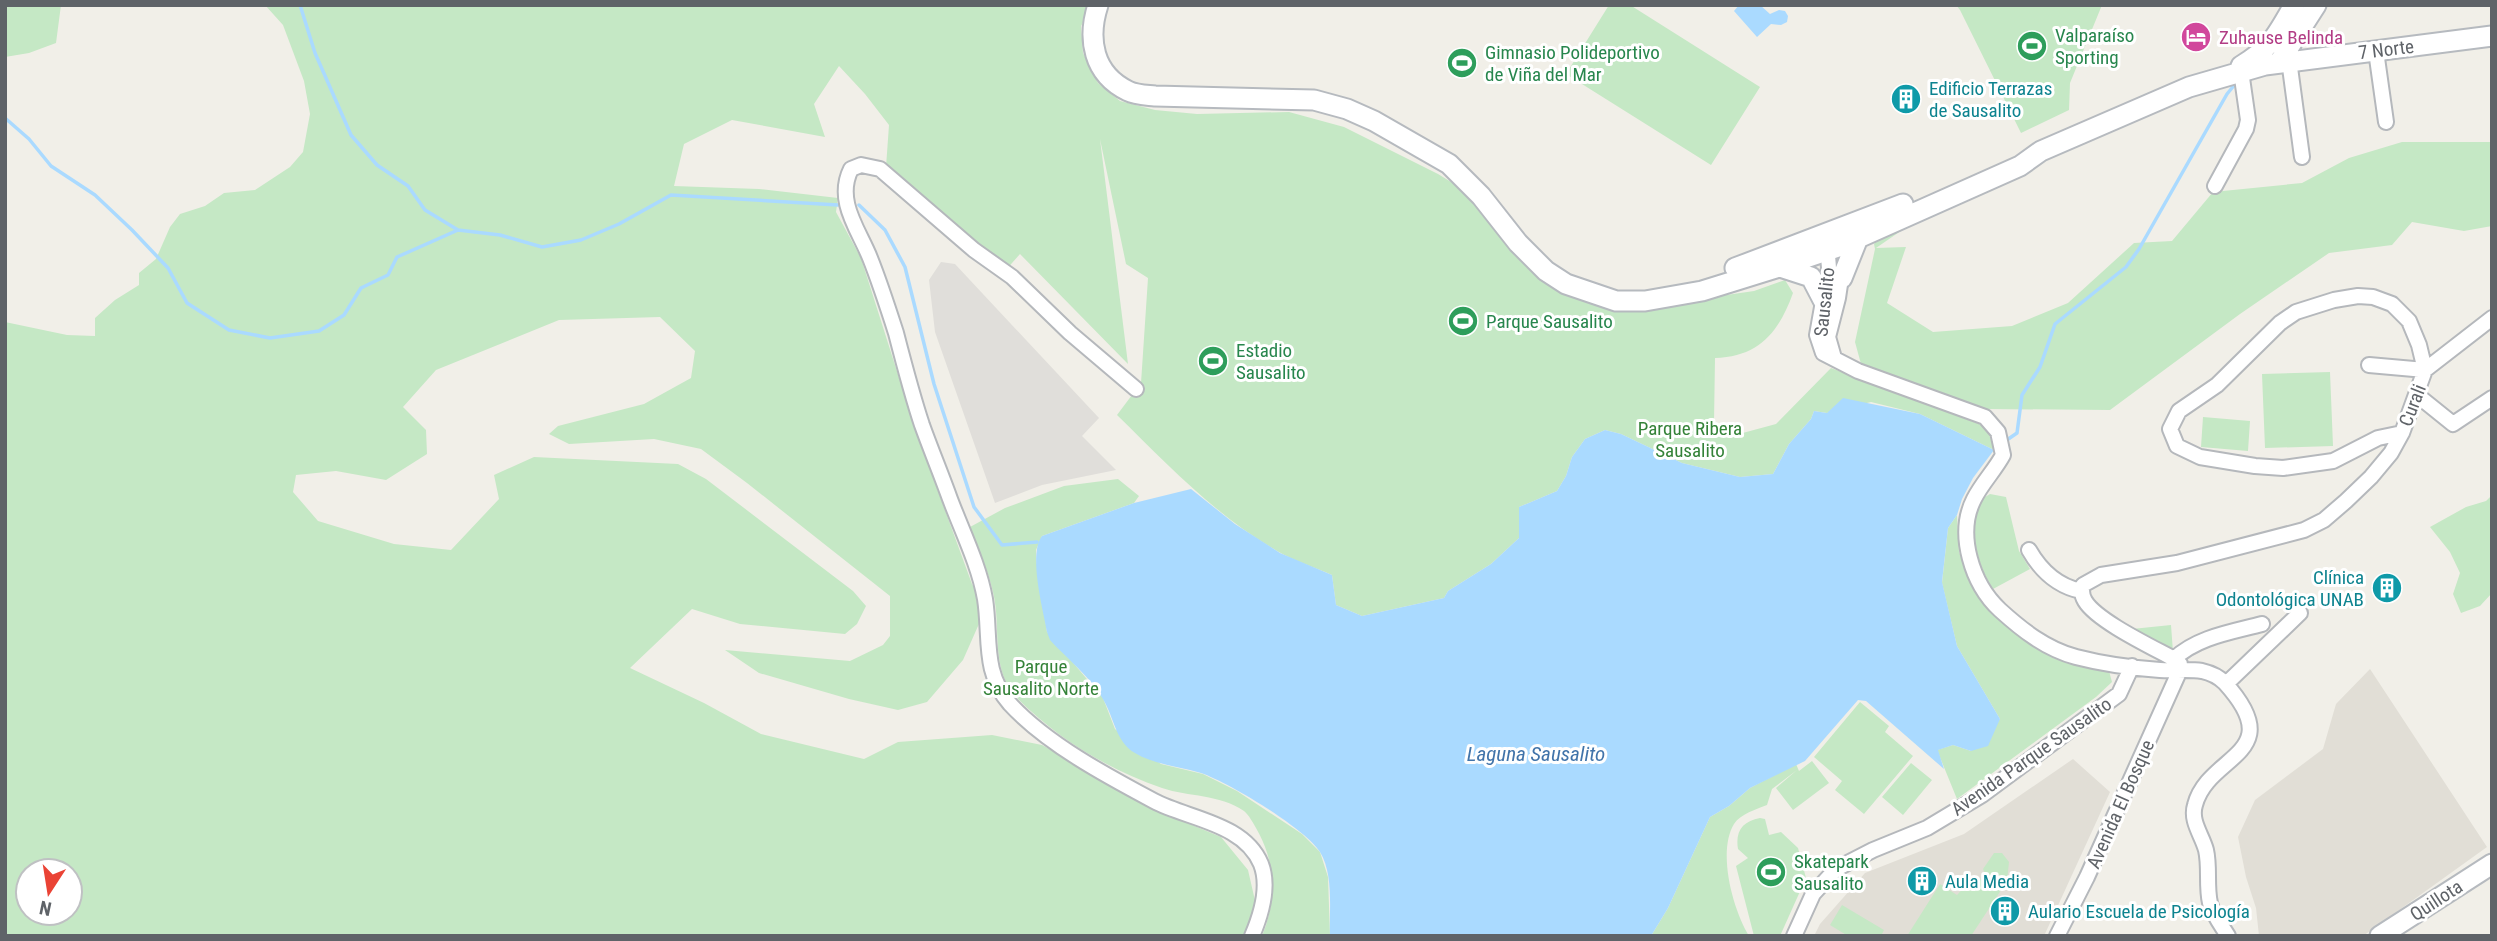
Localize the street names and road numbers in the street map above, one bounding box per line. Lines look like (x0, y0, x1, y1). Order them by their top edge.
street label: 7 Norte (2357, 35, 2415, 64)
street label: Sausalito (1809, 266, 1840, 338)
street label: Curali (2394, 381, 2431, 429)
street label: Avenida Parque Sausalito (1947, 692, 2116, 820)
street label: Avenida El Bosque (2082, 736, 2159, 872)
street label: Quillota (2406, 875, 2467, 926)

